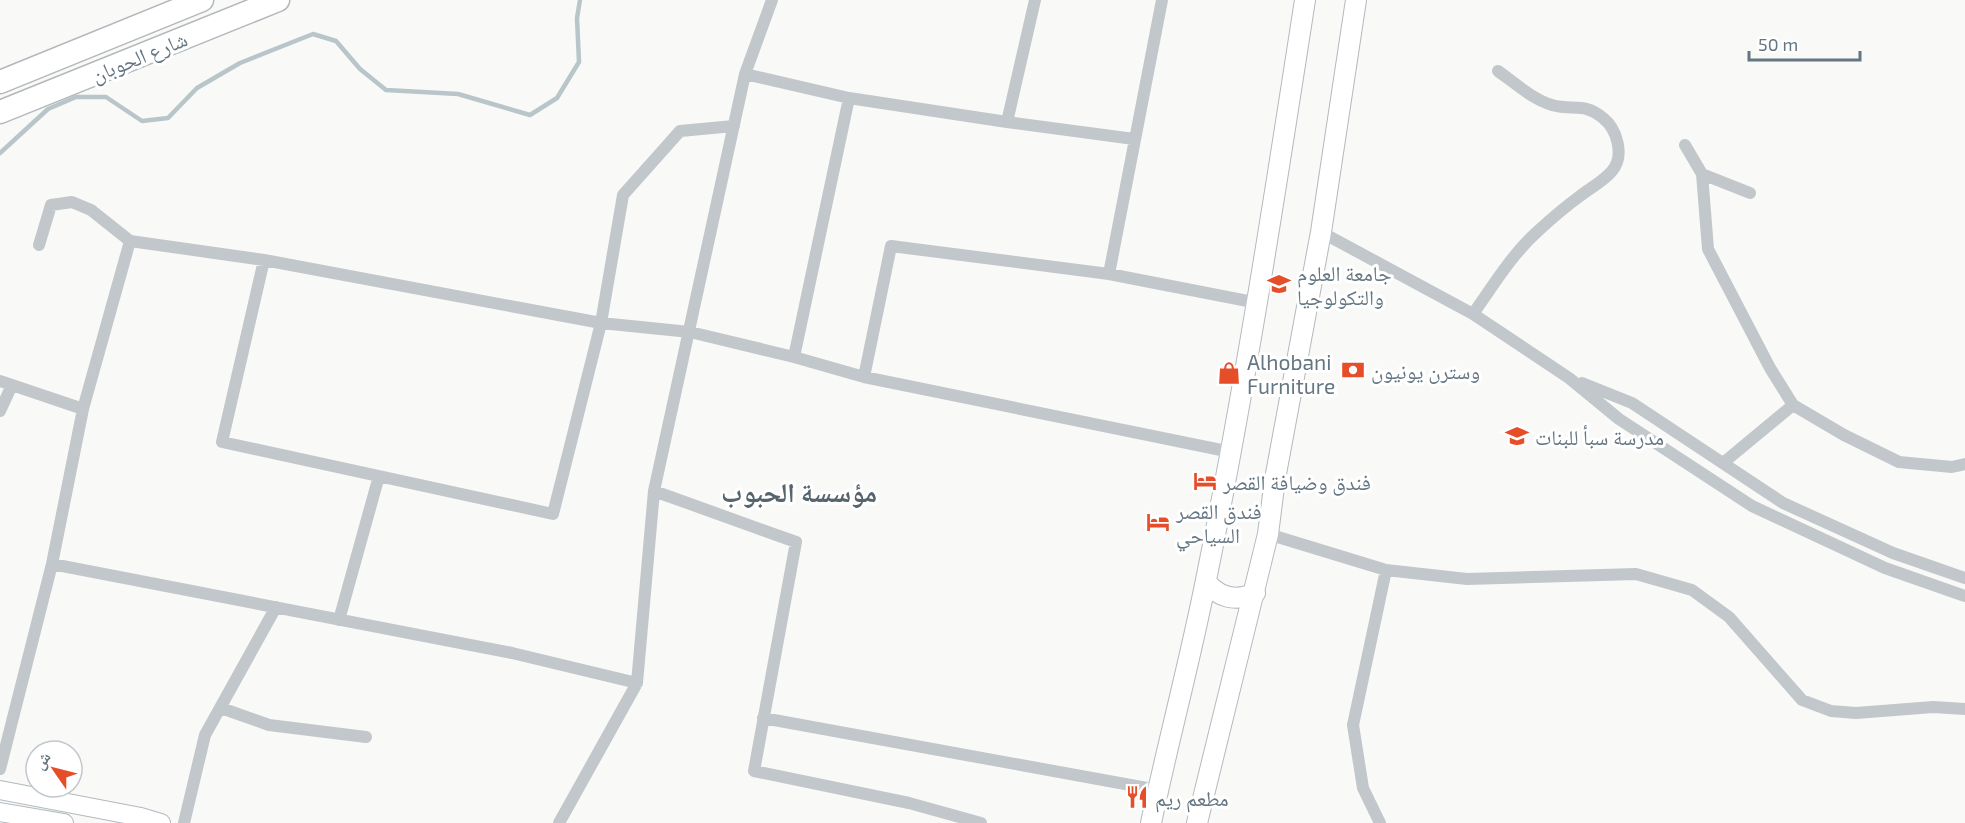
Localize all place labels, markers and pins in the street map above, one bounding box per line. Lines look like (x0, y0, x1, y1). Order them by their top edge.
place label: جامعة العلوم والتكولوجيا (1297, 260, 1392, 309)
school or university icon: جامعة العلوم والتكولوجيا (1266, 271, 1292, 297)
place label: Alhobani Furniture (1247, 349, 1335, 398)
bank icon: وسترن يونيون (1340, 357, 1366, 383)
place label: وسترن يونيون (1371, 358, 1480, 384)
shop icon: Alhobani Furniture (1216, 360, 1242, 386)
school or university icon: مدرسة سبأ للبنات (1504, 423, 1530, 449)
place label: مدرسة سبأ للبنات (1535, 424, 1664, 449)
hotel icon: فندق وضيافة القصر (1192, 468, 1218, 494)
place label: فندق وضيافة القصر (1222, 469, 1371, 496)
place label: فندق القصر السياحي (1175, 498, 1262, 552)
hotel icon: فندق القصر السياحي (1145, 509, 1171, 535)
restaurant icon: مطعم ريم (1124, 784, 1150, 810)
place label: مطعم ريم (1155, 785, 1229, 813)

